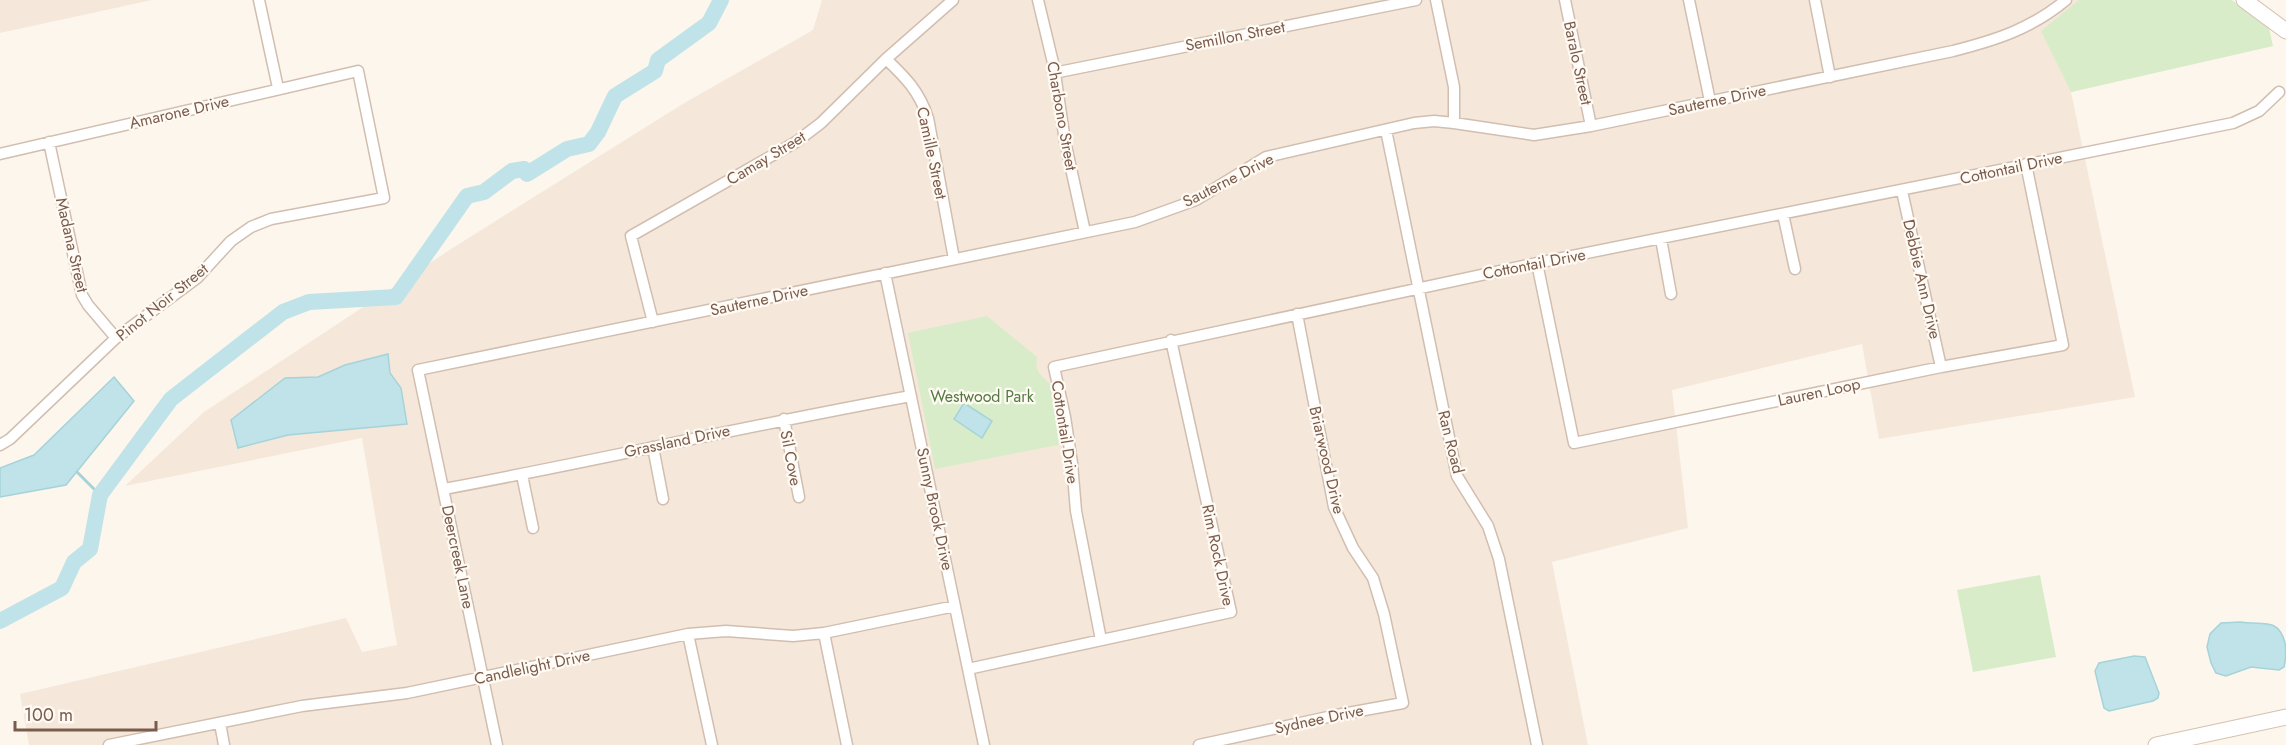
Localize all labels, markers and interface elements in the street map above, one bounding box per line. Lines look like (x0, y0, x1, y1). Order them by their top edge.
street label: Semillon Street (1183, 15, 1287, 57)
street label: Baralo Street (1558, 19, 1598, 107)
street label: Charbono Street (1041, 60, 1083, 173)
street label: Sauterne Drive (1666, 78, 1768, 122)
street label: Amarone Drive (127, 89, 231, 135)
street label: Camille Street (911, 105, 953, 201)
street label: Camay Street (722, 125, 810, 191)
street label: Cottontail Drive (1958, 146, 2064, 190)
street label: Sauterne Drive (1178, 147, 1278, 213)
street label: Madana Street (50, 195, 94, 295)
street label: Debbie Ann Drive (1897, 217, 1947, 341)
street label: Cottontail Drive (1481, 243, 1587, 285)
street label: Pinot Noir Street (111, 258, 213, 346)
street label: Sauterne Drive (708, 278, 810, 322)
street label: Lauren Loop (1776, 372, 1862, 412)
street label: Cottontail Drive (1045, 379, 1085, 485)
park label: Westwood Park (930, 385, 1035, 408)
street label: Briarwood Drive (1303, 404, 1351, 516)
street label: Ran Road (1432, 408, 1470, 476)
street label: Grassland Drive (622, 419, 732, 463)
street label: Sil Cove (774, 428, 808, 488)
street label: Sunny Brook Drive (911, 446, 959, 572)
street label: Rim Rock Drive (1196, 502, 1240, 608)
street label: Deercreek Lane (436, 503, 480, 611)
street label: Candlelight Drive (472, 644, 592, 690)
scale bar (15, 694, 156, 732)
street label: Sydnee Drive (1273, 698, 1365, 740)
text: 100 m (24, 702, 73, 728)

